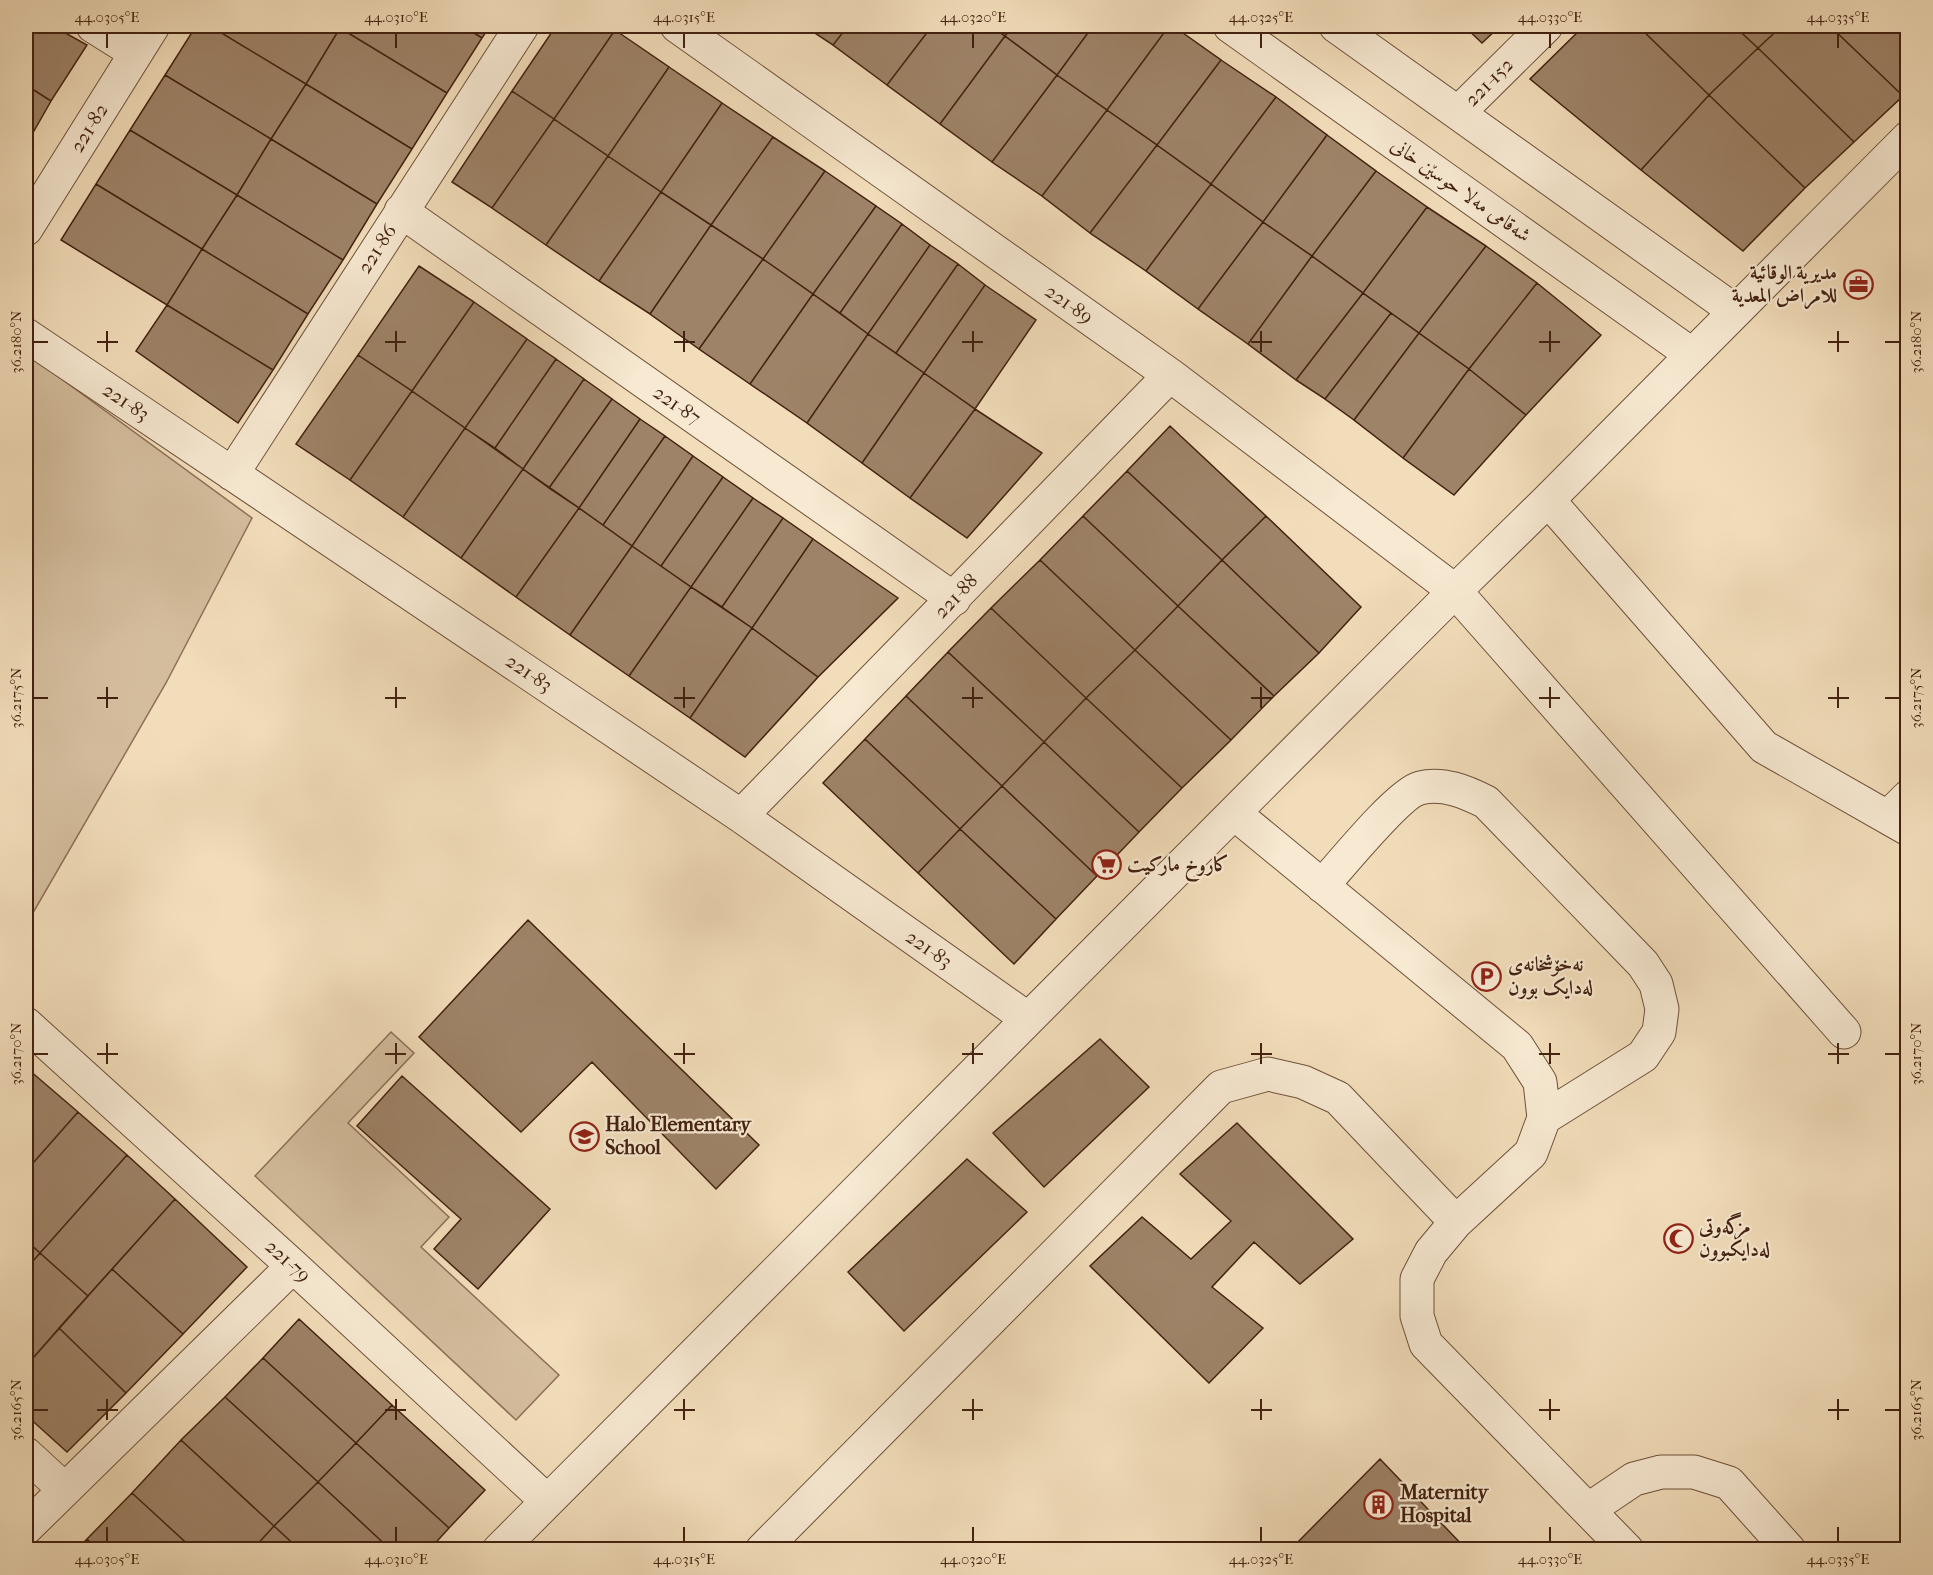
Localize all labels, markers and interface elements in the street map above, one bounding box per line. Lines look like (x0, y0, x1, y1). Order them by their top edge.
text: 44.0305°E (75, 8, 139, 26)
text: 44.0310°E (364, 8, 428, 26)
text: 44.0315°E (653, 8, 715, 26)
text: 44.0320°E (940, 8, 1006, 26)
text: 44.0325°E (1229, 8, 1293, 26)
text: 44.0330°E (1518, 8, 1582, 26)
text: 44.0335°E (1807, 8, 1869, 26)
street label: 221-152 (1460, 53, 1518, 111)
street label: 221-82 (65, 99, 113, 157)
street label: شەقامی مەلا حوسێن خانی (1386, 133, 1535, 248)
street label: 221-86 (353, 220, 401, 278)
place label: مديرية الوقائية للامراض المعدية (1732, 261, 1837, 310)
office icon: مديرية الوقائية للامراض المعدية (1842, 268, 1874, 300)
street label: 221-89 (1041, 279, 1097, 329)
text: 36.2180°N (7, 310, 25, 373)
text: 36.2180°N (1907, 310, 1925, 373)
street label: 221-83 (98, 378, 154, 426)
street label: 221-87 (649, 380, 705, 430)
street label: 221-88 (929, 569, 983, 623)
street label: 221-83 (501, 649, 557, 697)
text: 36.2175°N (7, 667, 25, 728)
text: 36.2175°N (1907, 667, 1925, 728)
supermarket icon: كاروخ ماركیت (1090, 848, 1122, 880)
place label: كاروخ ماركیت (1127, 853, 1229, 883)
street label: 221-83 (901, 925, 957, 973)
place label: نەخۆشخانەی لەدایک بوون (1508, 953, 1593, 1000)
parking icon: نەخۆشخانەی لەدایک بوون (1471, 960, 1503, 992)
text: 36.2170°N (7, 1022, 25, 1085)
text: 36.2170°N (1907, 1022, 1925, 1085)
place label: Halo Elementary School (605, 1113, 752, 1159)
school or university icon: Halo Elementary School (568, 1120, 600, 1152)
place label: مزگەوتی لەدایکبوون (1698, 1212, 1770, 1262)
mosque icon: مزگەوتی لەدایکبوون (1662, 1222, 1694, 1254)
street label: 221-79 (261, 1235, 315, 1287)
text: 36.2165°N (7, 1379, 25, 1441)
text: 36.2165°N (1907, 1379, 1925, 1441)
place label: Maternity Hospital (1399, 1481, 1490, 1527)
building icon: Maternity Hospital (1363, 1488, 1395, 1520)
text: 44.0305°E (75, 1550, 139, 1568)
text: 44.0310°E (364, 1550, 428, 1568)
text: 44.0315°E (653, 1550, 715, 1568)
text: 44.0320°E (940, 1550, 1006, 1568)
text: 44.0325°E (1229, 1550, 1293, 1568)
text: 44.0330°E (1518, 1550, 1582, 1568)
text: 44.0335°E (1807, 1550, 1869, 1568)

